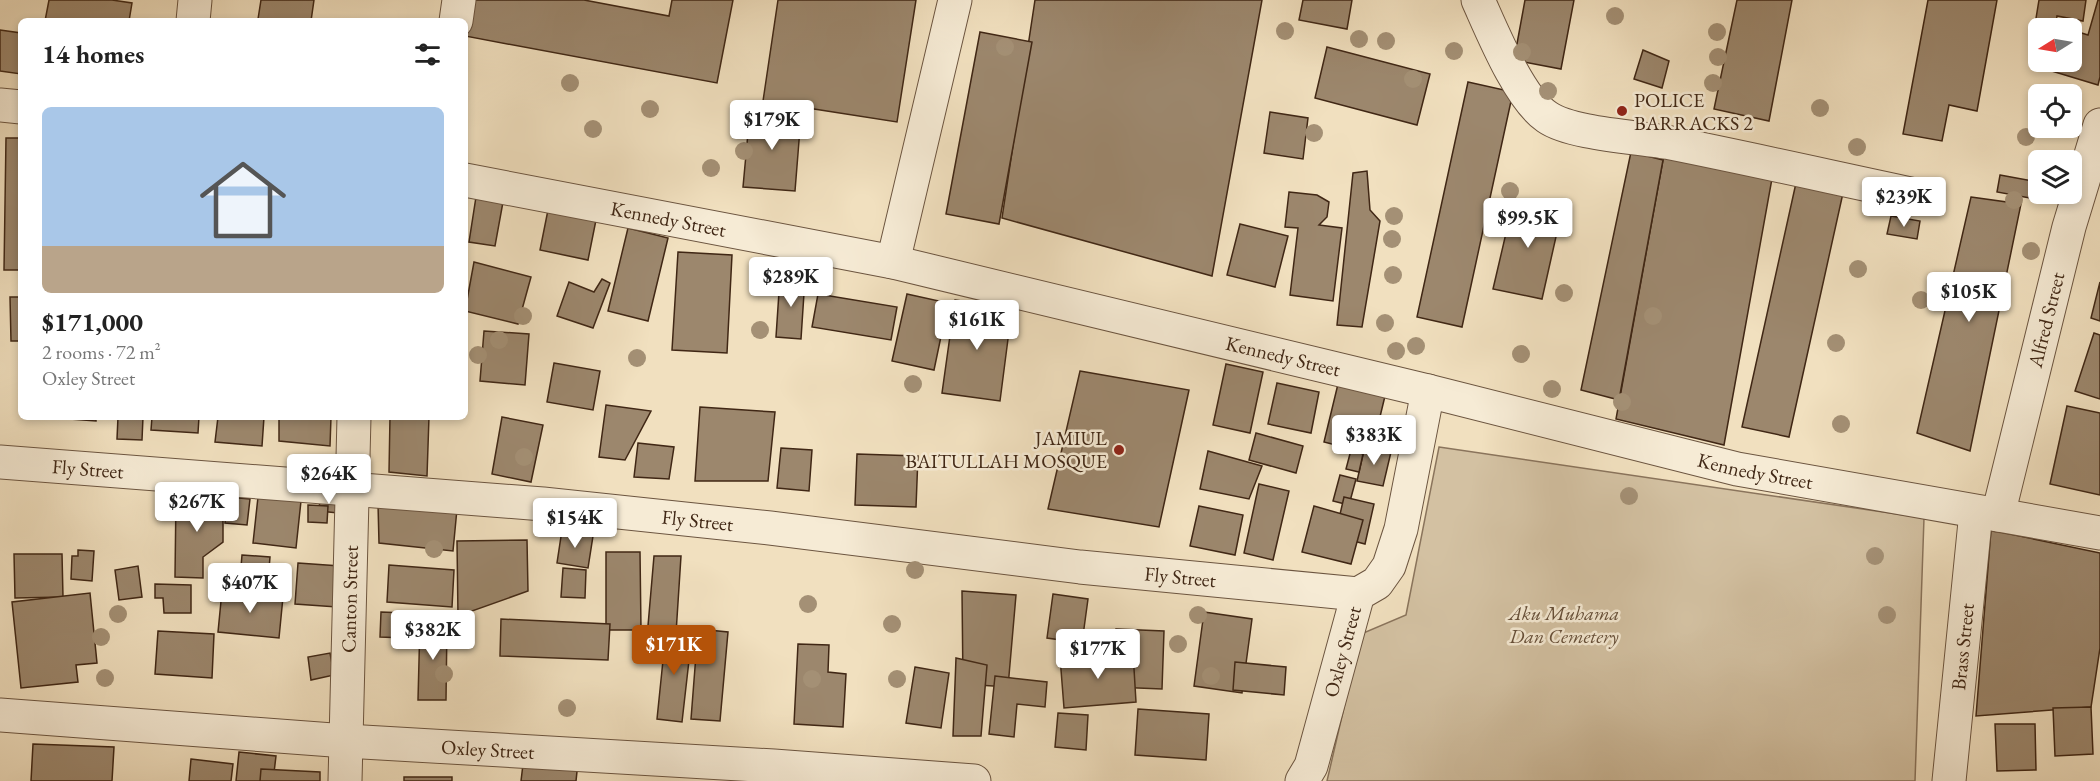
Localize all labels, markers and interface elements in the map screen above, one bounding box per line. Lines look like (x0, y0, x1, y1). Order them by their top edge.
north arrow (2028, 18, 2082, 72)
map controls (2028, 18, 2082, 204)
text: 14 homes (42, 37, 144, 71)
icon: filters (411, 38, 444, 71)
button: locate (2028, 84, 2082, 138)
place label: POLICE BARRACKS 2 (1634, 87, 1753, 136)
pin: $179K (730, 100, 814, 151)
marker: POLICE BARRACKS 2 (1615, 104, 1629, 118)
text: $179K (744, 106, 800, 132)
icon: home (189, 146, 297, 254)
button: layers (2028, 150, 2082, 204)
pin: $239K (1862, 177, 1946, 228)
text: $239K (1876, 183, 1932, 209)
street label: Kennedy Street (608, 195, 729, 243)
pin: $99.5K (1479, 198, 1577, 249)
text: $99.5K (1497, 204, 1559, 230)
pin: $289K (749, 257, 833, 308)
text: $289K (763, 263, 819, 289)
street label: Alfred Street (2022, 269, 2071, 371)
pin: $105K (1927, 272, 2011, 323)
text: $105K (1941, 278, 1997, 304)
pin: $161K (935, 300, 1019, 351)
text: $171,000 (42, 305, 143, 339)
text: $161K (949, 306, 1005, 332)
street label: Kennedy Street (1223, 330, 1344, 383)
text: 2 rooms · 72 m² (42, 339, 161, 365)
text: Oxley Street (42, 365, 135, 391)
pin: $383K (1332, 415, 1416, 466)
text: $383K (1346, 421, 1402, 447)
place label: JAMIUL BAITULLAH MOSQUE (905, 425, 1107, 474)
marker: JAMIUL BAITULLAH MOSQUE (1112, 443, 1126, 457)
street label: Kennedy Street (1695, 447, 1816, 495)
street label: Fly Street (51, 453, 125, 485)
pin: $264K (287, 454, 371, 505)
text: $264K (301, 460, 357, 486)
pin: $267K (155, 482, 239, 533)
text: $267K (169, 488, 225, 514)
pin: $154K (533, 498, 617, 549)
text: $154K (547, 504, 603, 530)
street label: Fly Street (660, 504, 735, 537)
street label: Canton Street (335, 544, 364, 653)
street label: Fly Street (1143, 560, 1218, 593)
pin: $407K (208, 563, 292, 614)
text: $407K (222, 569, 278, 595)
park label: Aku Muhama Dan Cemetery (1507, 600, 1619, 649)
street label: Brass Street (1945, 601, 1980, 691)
street label: Oxley Street (1317, 603, 1367, 700)
pin: $382K (391, 610, 475, 661)
text: $382K (405, 616, 461, 642)
pin: $171K (632, 625, 716, 676)
pin: $177K (1056, 629, 1140, 680)
text: $171K (646, 631, 702, 657)
text: $177K (1070, 635, 1126, 661)
street label: Oxley Street (440, 734, 536, 765)

